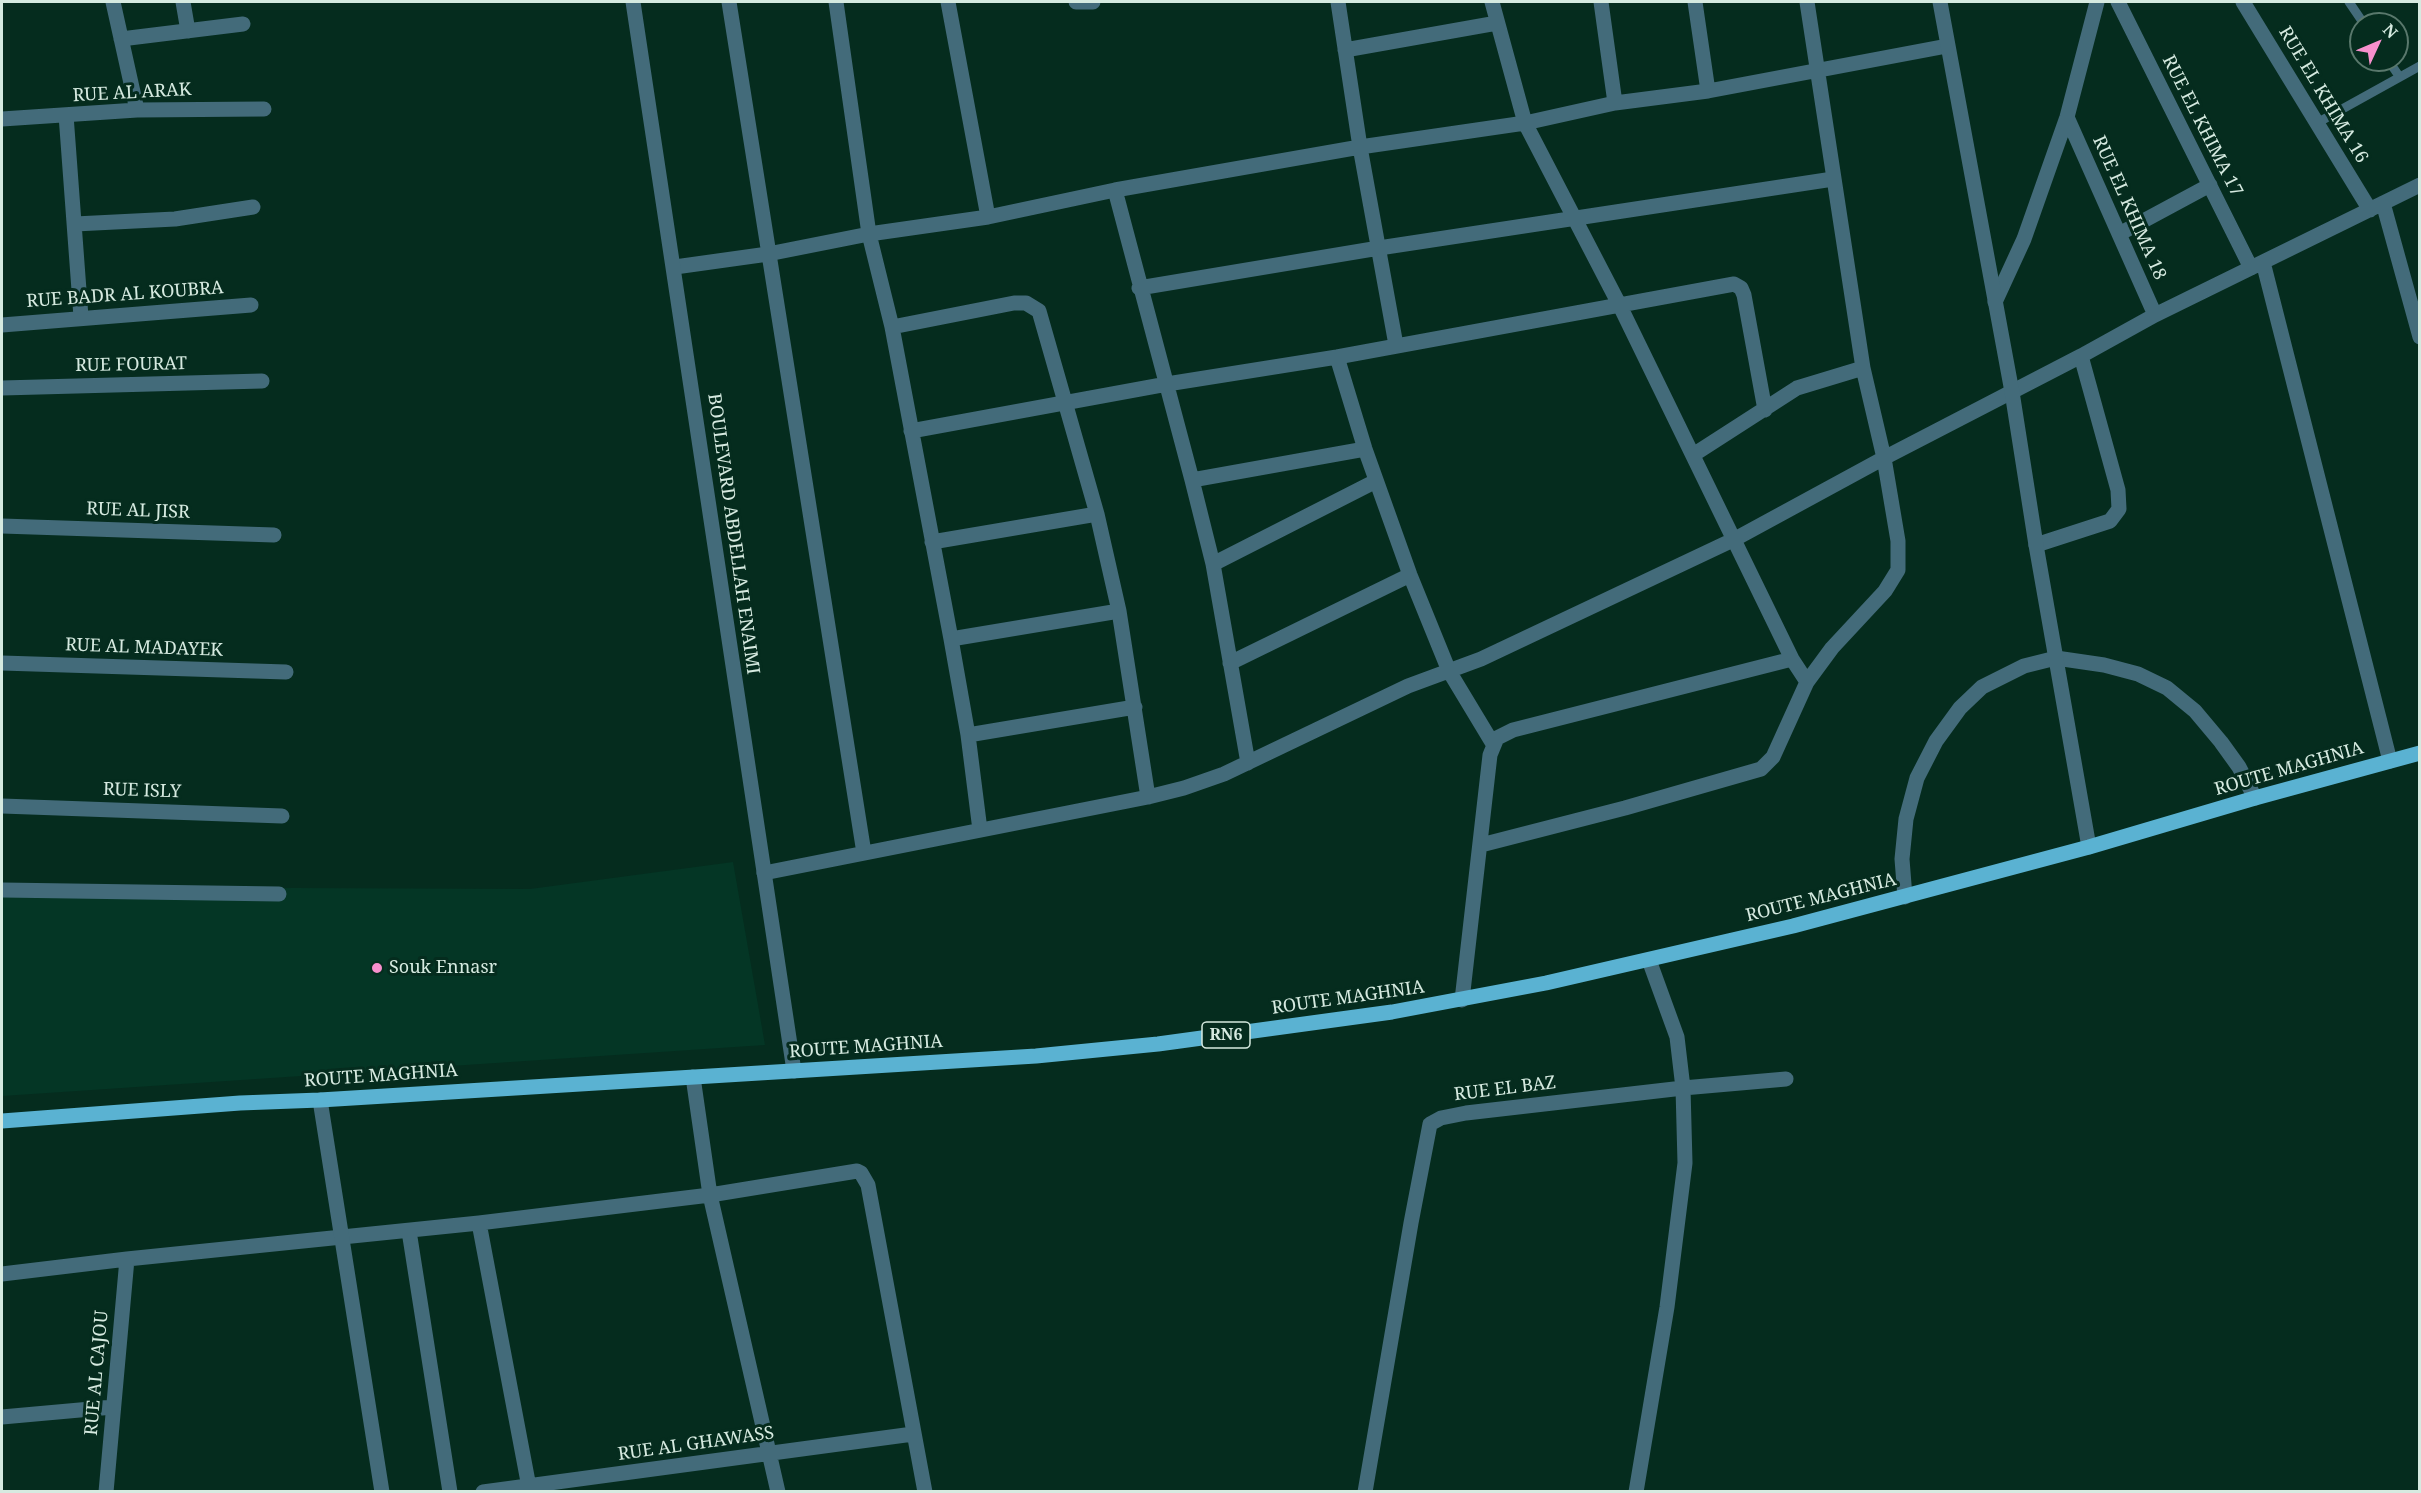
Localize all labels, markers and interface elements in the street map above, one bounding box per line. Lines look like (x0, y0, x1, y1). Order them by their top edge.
north arrow (2349, 12, 2409, 72)
text: N (2378, 19, 2403, 43)
street label: RUE EL KHIMA 16 (2274, 23, 2372, 167)
street label: RUE EL KHIMA 17 (2157, 52, 2247, 200)
street label: RUE AL ARAK (72, 79, 192, 107)
street label: RUE EL KHIMA 18 (2088, 133, 2170, 283)
street label: RUE BADR AL KOUBRA (26, 277, 224, 313)
street label: RUE FOURAT (75, 353, 187, 377)
street label: BOULEVARD ABDELLAH ENAIMI (703, 392, 763, 676)
street label: RUE AL JISR (86, 498, 190, 524)
street label: RUE AL MADAYEK (65, 634, 223, 662)
street label: ROUTE MAGHNIA (2212, 737, 2366, 801)
street label: RUE ISLY (103, 779, 181, 803)
street label: ROUTE MAGHNIA (1744, 869, 1898, 927)
place label: Souk Ennasr (389, 957, 497, 979)
marker: Souk Ennasr (370, 961, 384, 975)
street label: ROUTE MAGHNIA (1270, 977, 1426, 1019)
road number: RN6 (1202, 1022, 1250, 1048)
street label: ROUTE MAGHNIA (788, 1031, 944, 1063)
street label: ROUTE MAGHNIA (303, 1060, 459, 1092)
street label: RUE EL BAZ (1453, 1072, 1557, 1106)
street label: RUE AL CAJOU (81, 1310, 113, 1436)
street label: RUE AL GHAWASS (617, 1422, 775, 1466)

